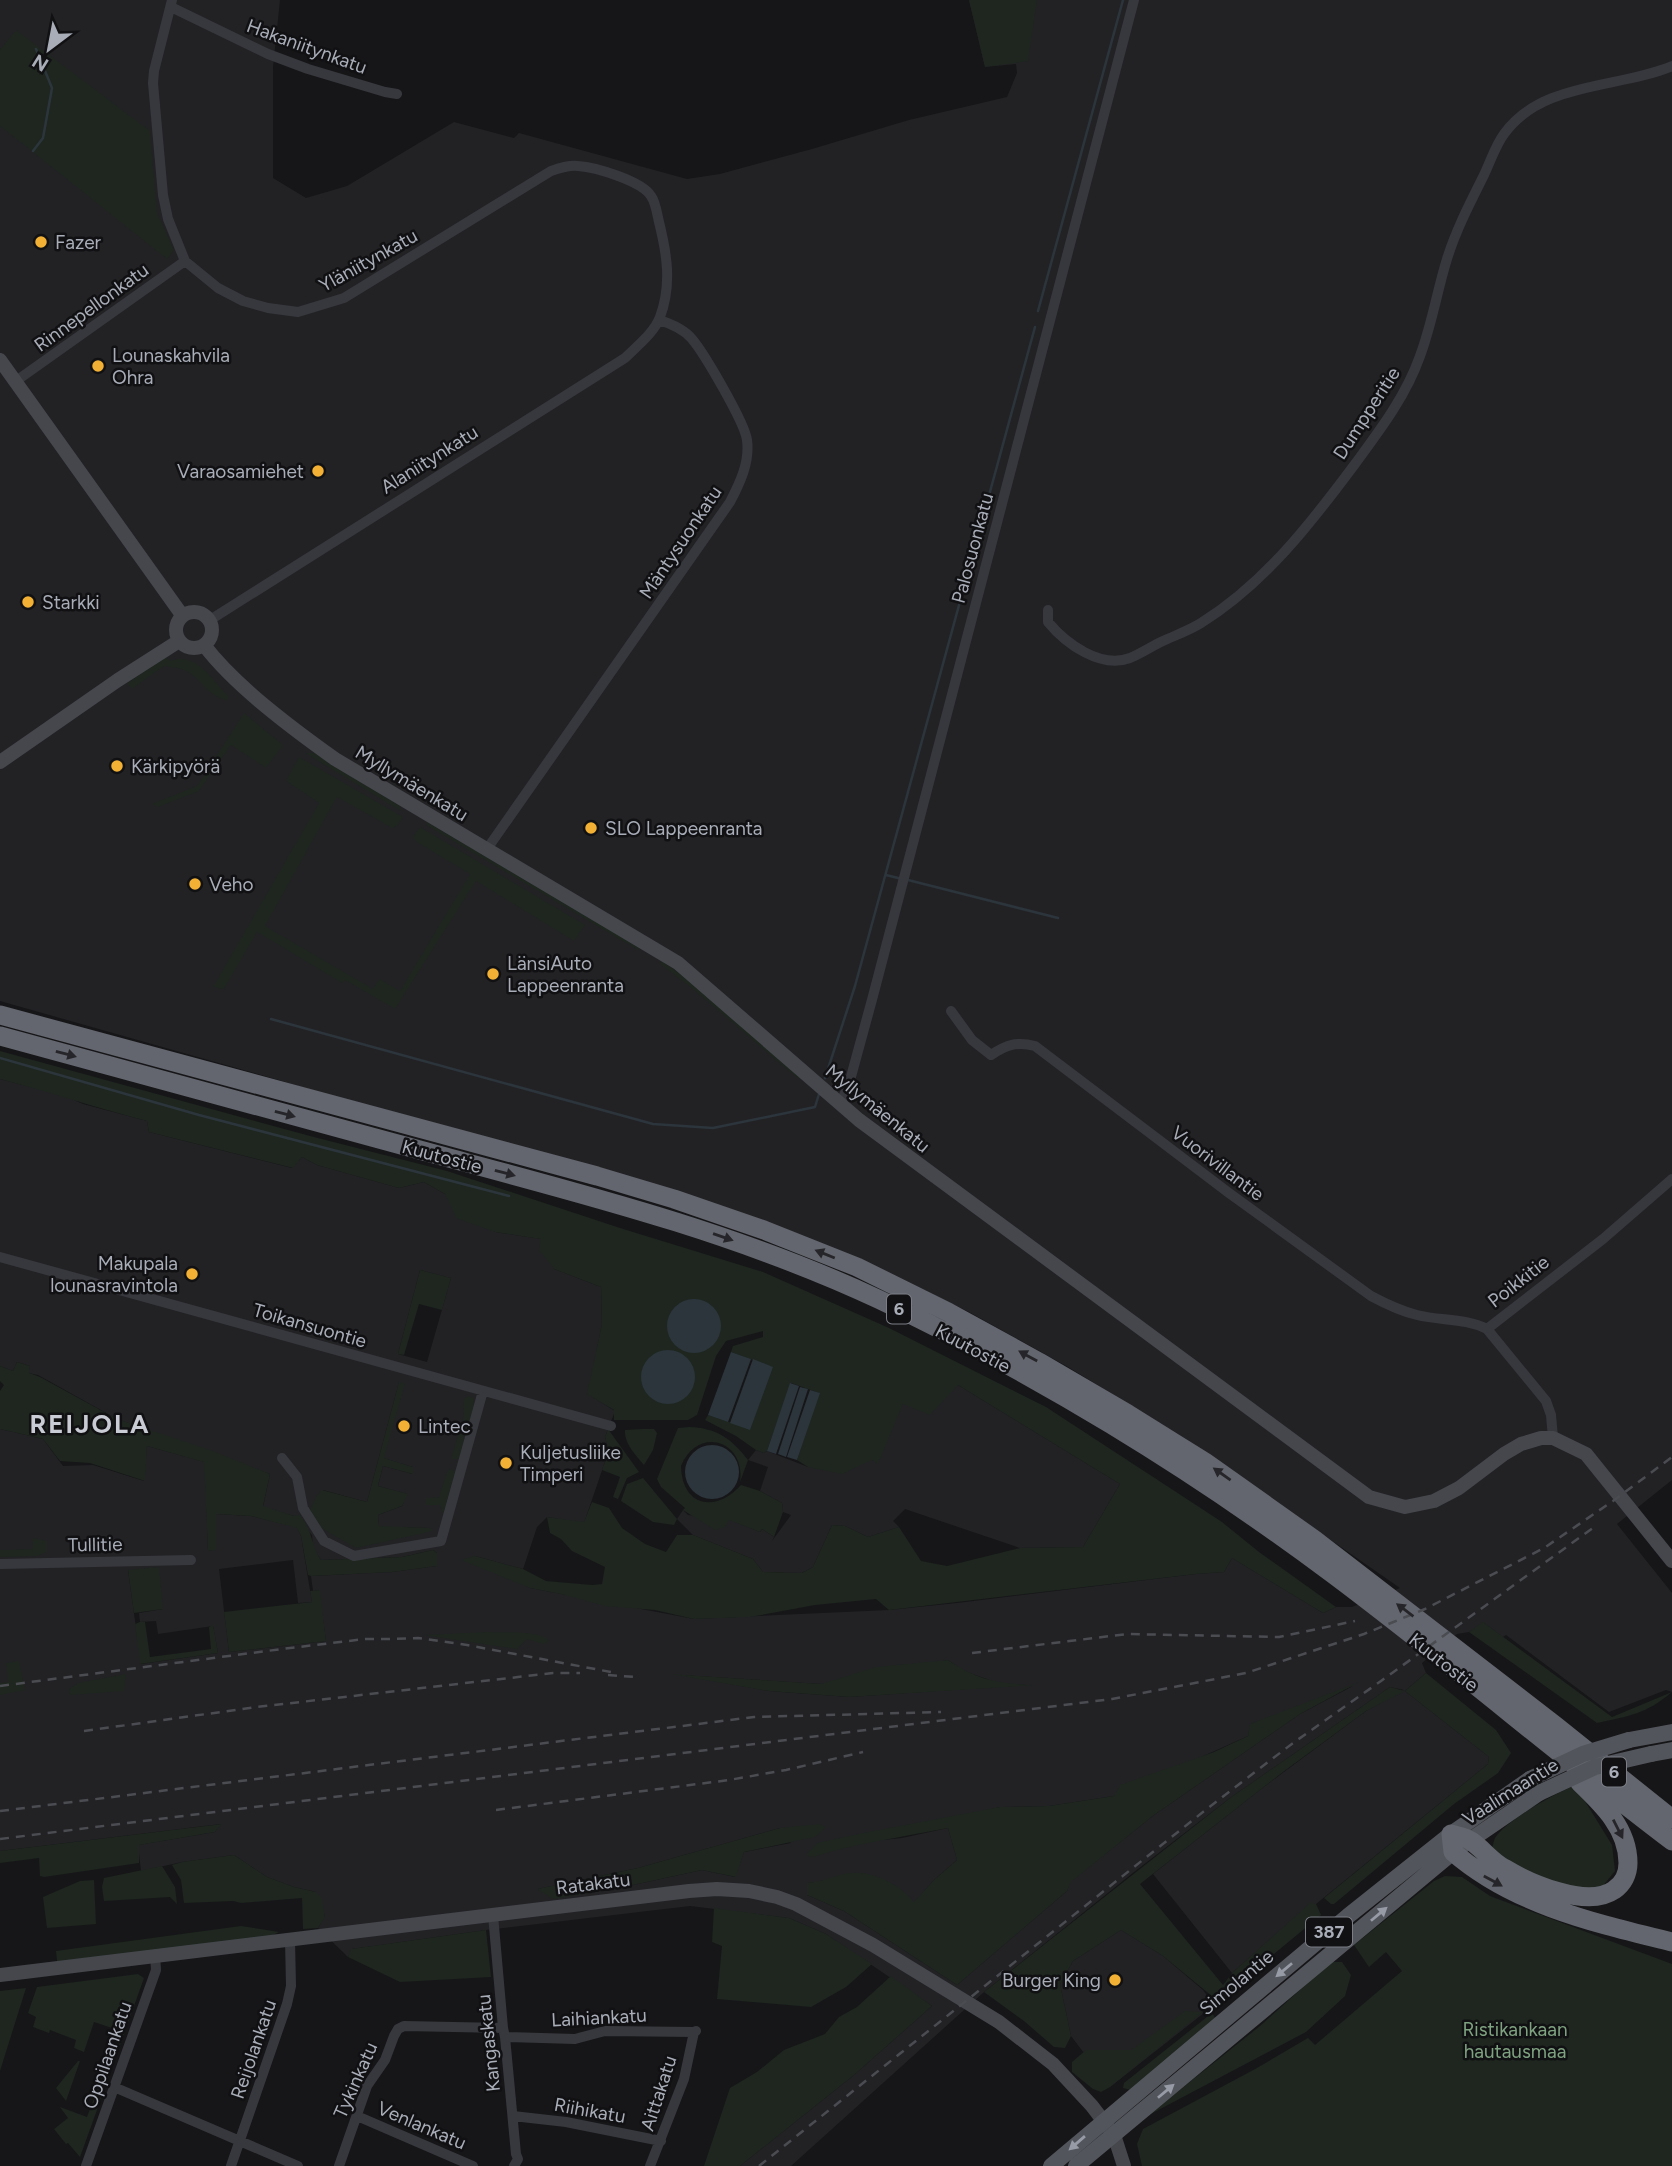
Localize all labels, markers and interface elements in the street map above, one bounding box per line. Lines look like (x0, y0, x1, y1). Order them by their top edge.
north arrow (14, 14, 84, 84)
street label: Hakaniitynkatu (244, 14, 370, 79)
text: N (28, 49, 53, 77)
street label: Yläniitynkatu (315, 224, 421, 297)
place label: Fazer (55, 231, 102, 254)
marker: Fazer (33, 234, 49, 250)
street label: Rinnepellonkatu (30, 258, 153, 357)
place label: Lounaskahvila Ohra (112, 344, 230, 389)
marker: Lounaskahvila Ohra (90, 358, 106, 374)
street label: Dumpperitie (1328, 363, 1405, 464)
street label: Alaniitynkatu (376, 420, 482, 498)
place label: Varaosamiehet (177, 460, 304, 483)
marker: Varaosamiehet (310, 463, 326, 479)
street label: Mäntysuonkatu (634, 482, 727, 603)
street label: Palosuonkatu (947, 490, 998, 606)
place label: Starkki (42, 591, 100, 614)
marker: Starkki (20, 594, 36, 610)
street label: Myllymäenkatu (351, 741, 472, 826)
place label: Kärkipyörä (131, 755, 220, 778)
marker: Kärkipyörä (109, 758, 125, 774)
place label: SLO Lappeenranta (605, 817, 763, 840)
marker: SLO Lappeenranta (583, 820, 599, 836)
place label: Veho (209, 873, 253, 896)
marker: Veho (187, 876, 203, 892)
place label: LänsiAuto Lappeenranta (507, 952, 624, 997)
marker: LänsiAuto Lappeenranta (485, 966, 501, 982)
one-way arrow (56, 1049, 77, 1059)
street label: Myllymäenkatu (821, 1059, 935, 1158)
one-way arrow (274, 1109, 296, 1120)
street label: Vuorivillantie (1167, 1121, 1269, 1206)
street label: Kuutostie (399, 1135, 484, 1178)
one-way arrow (494, 1168, 516, 1179)
one-way arrow (713, 1232, 734, 1243)
one-way arrow (814, 1249, 835, 1260)
street label: Poikkitie (1483, 1250, 1553, 1312)
place label: Makupala lounasravintola (50, 1252, 178, 1297)
marker: Makupala lounasravintola (184, 1266, 200, 1282)
road number: 6 (887, 1294, 911, 1324)
street label: Toikansuontie (250, 1298, 369, 1353)
street label: Kuutostie (931, 1319, 1014, 1378)
one-way arrow (1018, 1350, 1038, 1362)
district label: REIJOLA (30, 1408, 150, 1440)
place label: Lintec (418, 1415, 471, 1438)
marker: Lintec (396, 1418, 412, 1434)
place label: Kuljetusliike Timperi (520, 1441, 621, 1486)
marker: Kuljetusliike Timperi (498, 1455, 514, 1471)
one-way arrow (1213, 1467, 1231, 1481)
street label: Tullitie (67, 1533, 123, 1556)
one-way arrow (1396, 1603, 1414, 1617)
street label: Kuutostie (1404, 1628, 1483, 1697)
street label: Vaalimaantie (1458, 1753, 1562, 1830)
road number: 6 (1602, 1758, 1626, 1786)
one-way arrow (1612, 1819, 1624, 1839)
street label: Ratakatu (554, 1868, 632, 1899)
one-way arrow (1484, 1875, 1503, 1887)
one-way arrow (1370, 1906, 1388, 1922)
road number: 387 (1306, 1918, 1352, 1946)
street label: Simolantie (1195, 1945, 1278, 2020)
one-way arrow (1275, 1962, 1293, 1978)
place label: Burger King (1002, 1969, 1101, 1992)
marker: Burger King (1107, 1972, 1123, 1988)
street label: Kangaskatu (472, 1993, 505, 2093)
street label: Reijolankatu (226, 1996, 281, 2102)
street label: Oppilaankatu (78, 1998, 137, 2112)
street label: Laihiankatu (551, 2004, 647, 2031)
park label: Ristikankaan hautausmaa (1462, 2018, 1568, 2063)
street label: Tykinkatu (328, 2039, 382, 2122)
street label: Aittakatu (636, 2053, 681, 2134)
one-way arrow (1158, 2084, 1175, 2099)
street label: Riihikatu (552, 2093, 627, 2128)
street label: Venlankatu (374, 2096, 470, 2154)
one-way arrow (1069, 2135, 1086, 2150)

